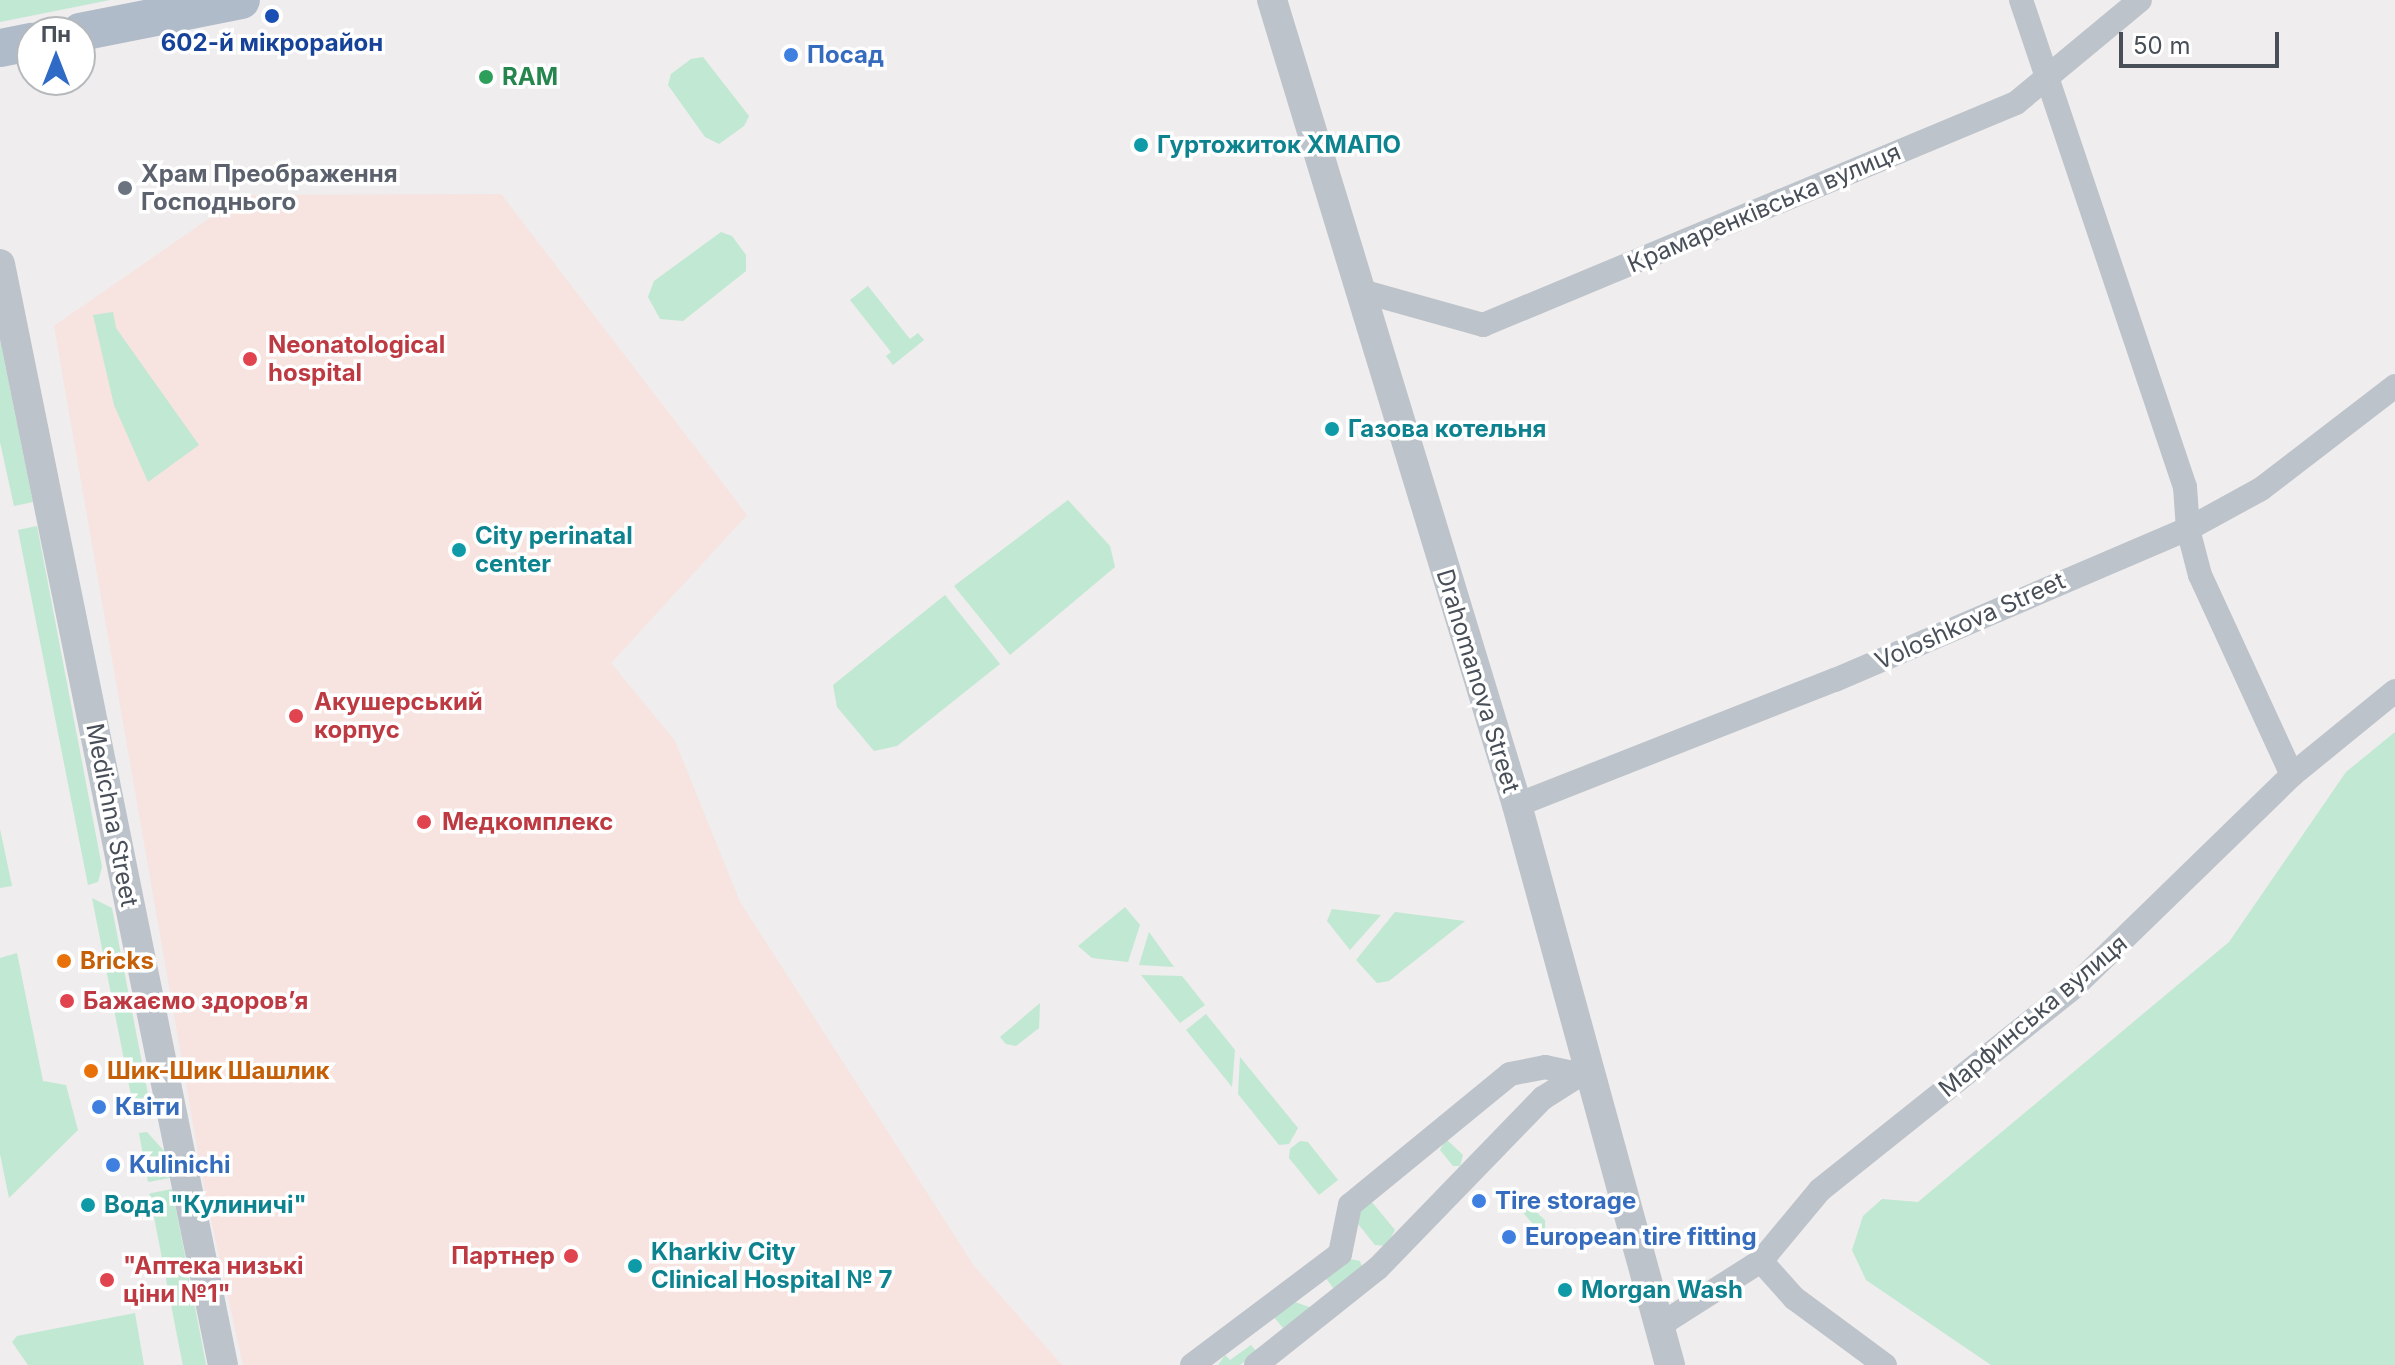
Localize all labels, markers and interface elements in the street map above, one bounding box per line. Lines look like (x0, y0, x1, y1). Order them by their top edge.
marker: 602-й мікрорайон (263, 7, 281, 25)
north arrow (16, 16, 96, 96)
scale bar (2123, 16, 2283, 66)
text: Пн (41, 21, 71, 47)
place label: 602-й мікрорайон (161, 29, 383, 57)
text: 50 m (2133, 31, 2191, 60)
place label: Посад (807, 41, 884, 69)
marker: Посад (782, 46, 800, 64)
place label: RAM (502, 63, 558, 91)
marker: RAM (477, 68, 495, 86)
place label: Гуртожиток ХМАПО (1157, 131, 1401, 159)
marker: Гуртожиток ХМАПО (1132, 136, 1150, 154)
street label: Крамаренківська вулиця (1623, 137, 1905, 279)
place label: Храм Преображення Господнього (141, 160, 398, 216)
marker: Храм Преображення Господнього (116, 179, 134, 197)
place label: Neonatological hospital (268, 331, 445, 387)
marker: Neonatological hospital (239, 348, 261, 370)
place label: Газова котельня (1348, 415, 1546, 443)
marker: Газова котельня (1323, 420, 1341, 438)
place label: City perinatal center (475, 522, 633, 578)
marker: City perinatal center (450, 541, 468, 559)
street label: Drahomanova Street (1430, 566, 1526, 796)
street label: Voloshkova Street (1871, 566, 2069, 676)
place label: Акушерський корпус (314, 688, 483, 744)
marker: Акушерський корпус (285, 705, 307, 727)
street label: Medichna Street (80, 721, 144, 909)
place label: Медкомплекс (442, 808, 613, 836)
marker: Медкомплекс (413, 811, 435, 833)
street label: Марфинська вулиця (1933, 929, 2133, 1103)
place label: Bricks (80, 947, 154, 975)
marker: Bricks (55, 952, 73, 970)
place label: Бажаємо здоровʼя (83, 987, 308, 1015)
marker: Бажаємо здоровʼя (58, 992, 76, 1010)
place label: Шик-Шик Шашлик (107, 1057, 330, 1085)
marker: Шик-Шик Шашлик (82, 1062, 100, 1080)
place label: Квіти (115, 1093, 180, 1121)
marker: Квіти (90, 1098, 108, 1116)
place label: Kulinichi (129, 1151, 230, 1179)
marker: Kulinichi (104, 1156, 122, 1174)
place label: Tire storage (1495, 1187, 1636, 1215)
place label: Вода "Кулиничі" (104, 1191, 307, 1219)
marker: Tire storage (1470, 1192, 1488, 1210)
marker: Вода "Кулиничі" (79, 1196, 97, 1214)
place label: European tire fitting (1525, 1223, 1757, 1251)
marker: European tire fitting (1500, 1228, 1518, 1246)
place label: Kharkiv City Clinical Hospital № 7 (651, 1238, 893, 1294)
place label: Партнер (451, 1242, 555, 1270)
marker: Партнер (562, 1247, 580, 1265)
place label: "Аптека низькі ціни №1" (123, 1252, 304, 1308)
marker: Kharkiv City Clinical Hospital № 7 (626, 1257, 644, 1275)
marker: "Аптека низькі ціни №1" (98, 1271, 116, 1289)
place label: Morgan Wash (1581, 1276, 1743, 1304)
marker: Morgan Wash (1556, 1281, 1574, 1299)

